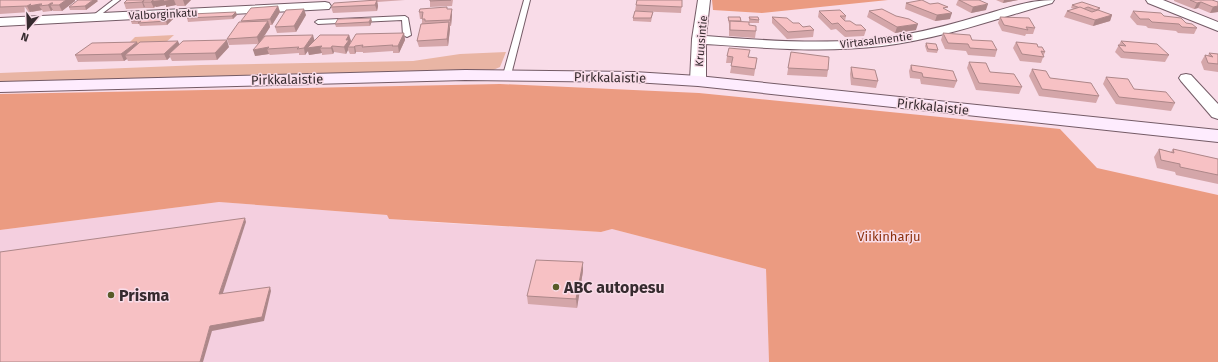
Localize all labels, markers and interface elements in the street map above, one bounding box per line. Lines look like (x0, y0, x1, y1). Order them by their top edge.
street label: Valborginkatu (128, 6, 198, 23)
north arrow (8, 8, 48, 48)
street label: Kruusintie (693, 15, 710, 67)
text: N (19, 30, 30, 44)
street label: Virtasalmentie (839, 30, 913, 51)
street label: Pirkkalaistie (574, 69, 646, 86)
street label: Pirkkalaistie (251, 71, 323, 88)
street label: Pirkkalaistie (896, 95, 970, 118)
park label: Viikinharju (857, 229, 921, 244)
place label: ABC autopesu (563, 278, 665, 297)
marker: ABC autopesu (551, 282, 561, 292)
place label: Prisma (119, 286, 169, 305)
marker: Prisma (106, 290, 116, 300)

